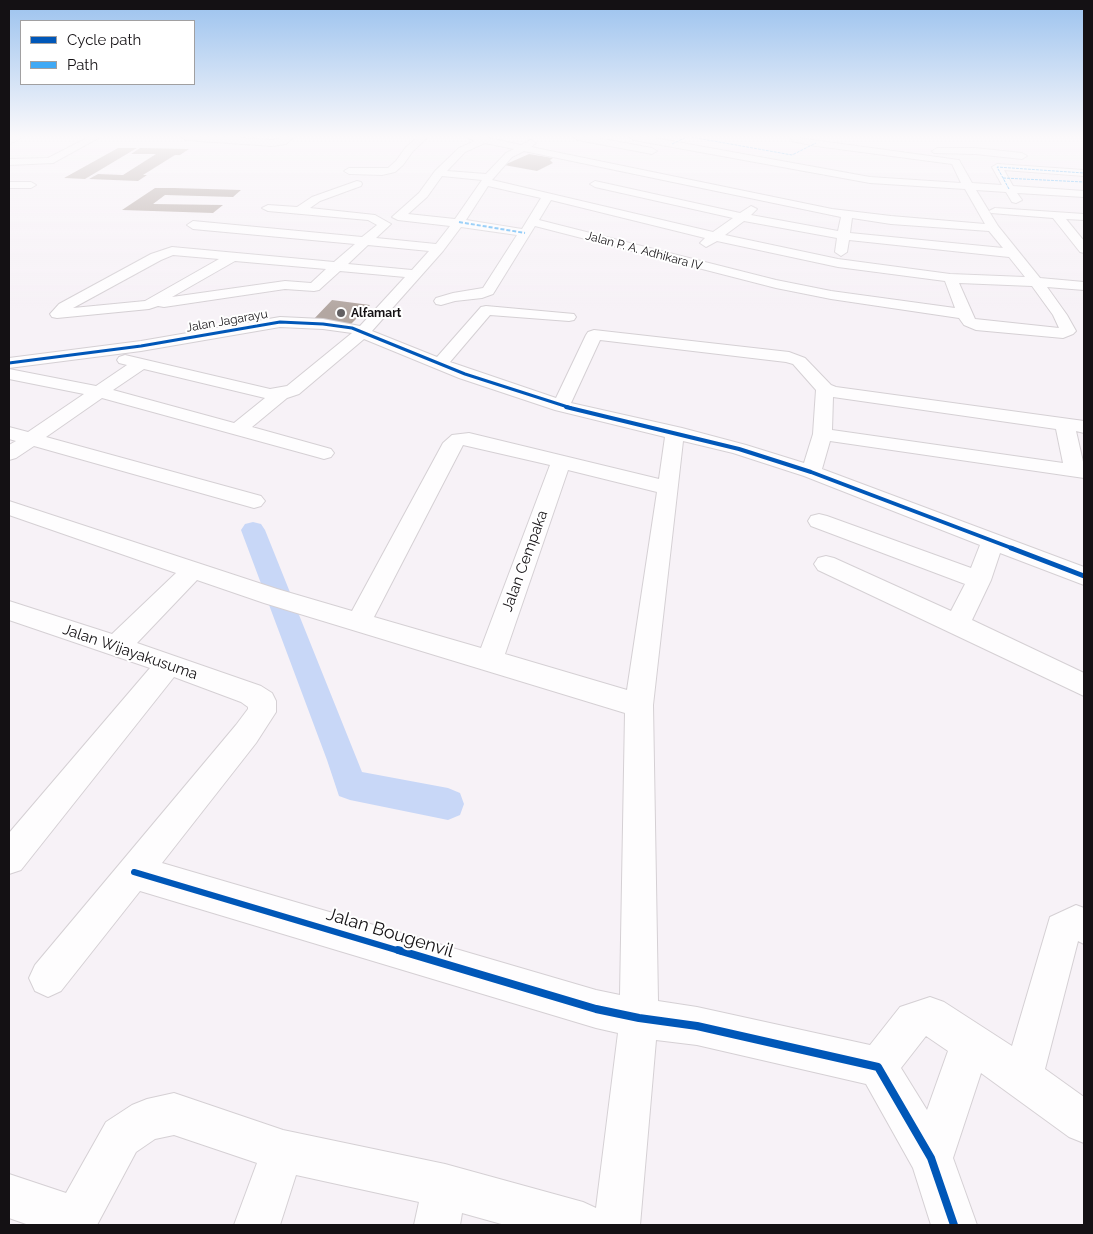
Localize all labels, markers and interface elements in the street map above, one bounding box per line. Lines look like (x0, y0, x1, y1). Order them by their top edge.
legend (20, 20, 195, 85)
text: Cycle path (67, 31, 141, 49)
text: Path (67, 56, 98, 74)
street label: Jalan P. A. Adhikara IV (584, 229, 704, 273)
place label: Alfamart (351, 306, 401, 320)
street label: Jalan Jagarayu (185, 307, 269, 335)
marker: Alfamart (335, 307, 347, 319)
street label: Jalan Cempaka (498, 508, 552, 614)
street label: Jalan Wijayakusuma (60, 620, 200, 684)
street label: Jalan Bougenvil (324, 903, 456, 963)

